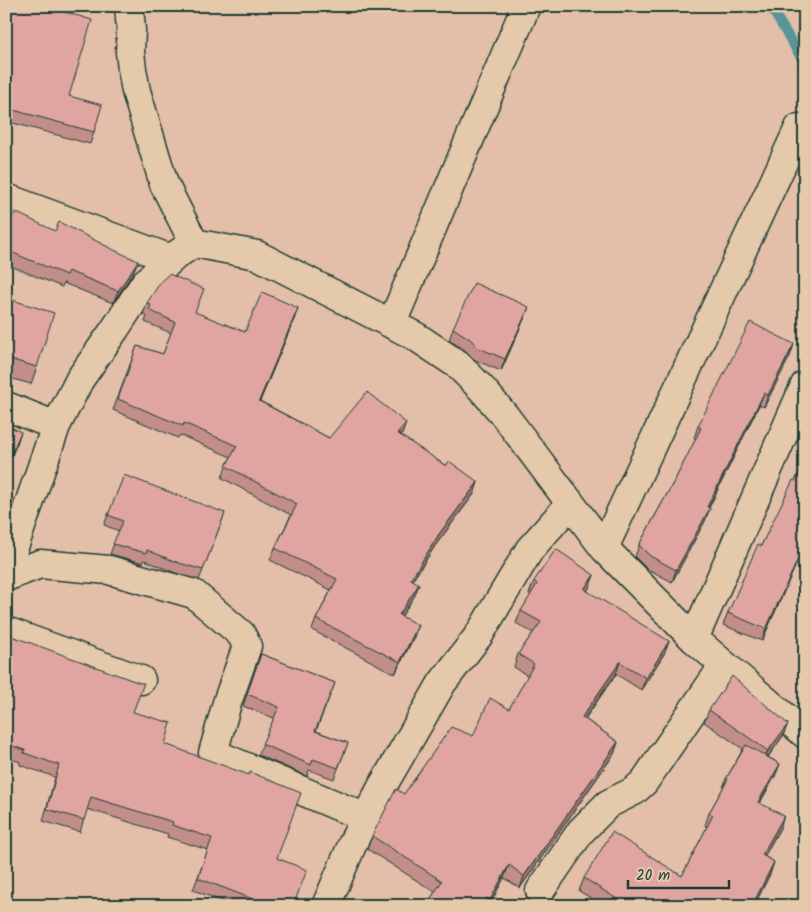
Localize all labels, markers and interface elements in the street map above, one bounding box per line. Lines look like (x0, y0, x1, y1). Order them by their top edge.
scale bar (628, 857, 730, 889)
text: 20 m (636, 864, 670, 888)

